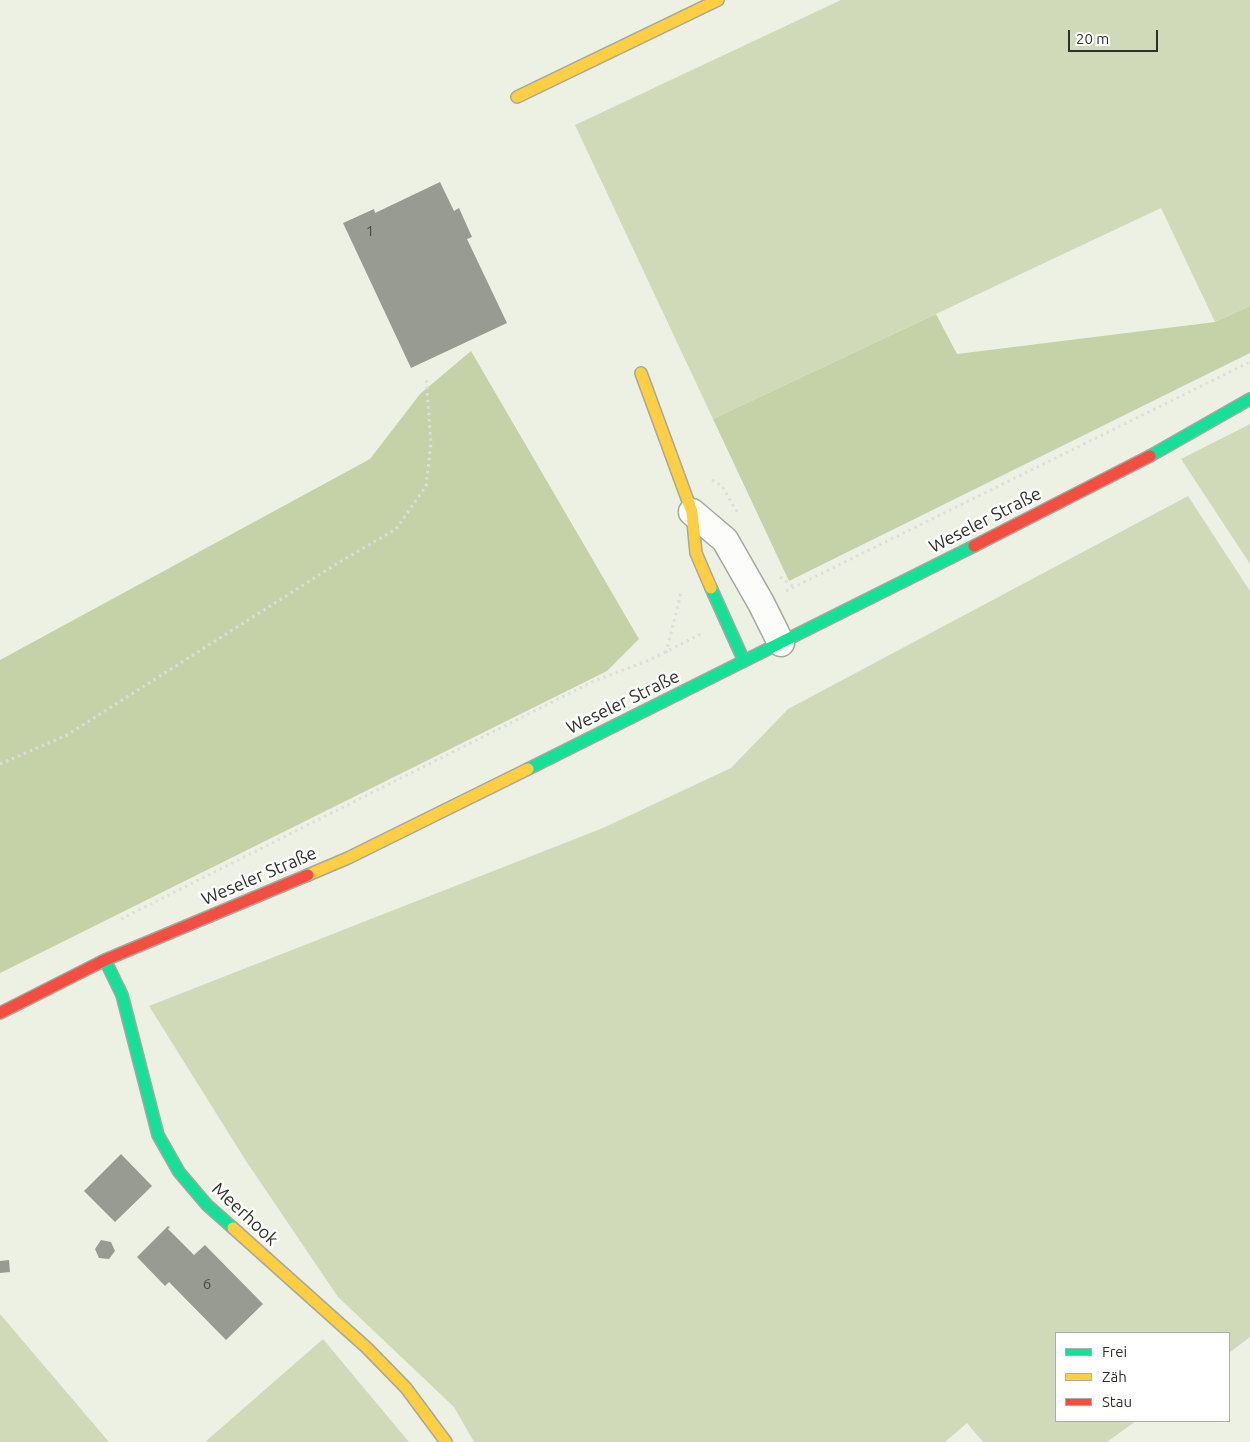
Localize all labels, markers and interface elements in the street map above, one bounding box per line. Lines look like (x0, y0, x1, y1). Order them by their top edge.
scale bar (1070, 20, 1160, 52)
text: 20 m (1076, 30, 1109, 47)
house number: 1 (366, 222, 374, 240)
street label: Weseler Straße (925, 482, 1045, 558)
street label: Weseler Straße (563, 665, 683, 739)
street label: Weseler Straße (198, 842, 320, 910)
street label: Meerhook (207, 1178, 283, 1250)
house number: 6 (203, 1275, 211, 1293)
legend (1055, 1332, 1230, 1422)
text: Frei (1102, 1343, 1127, 1360)
text: Zäh (1102, 1368, 1127, 1385)
text: Stau (1102, 1393, 1132, 1410)

